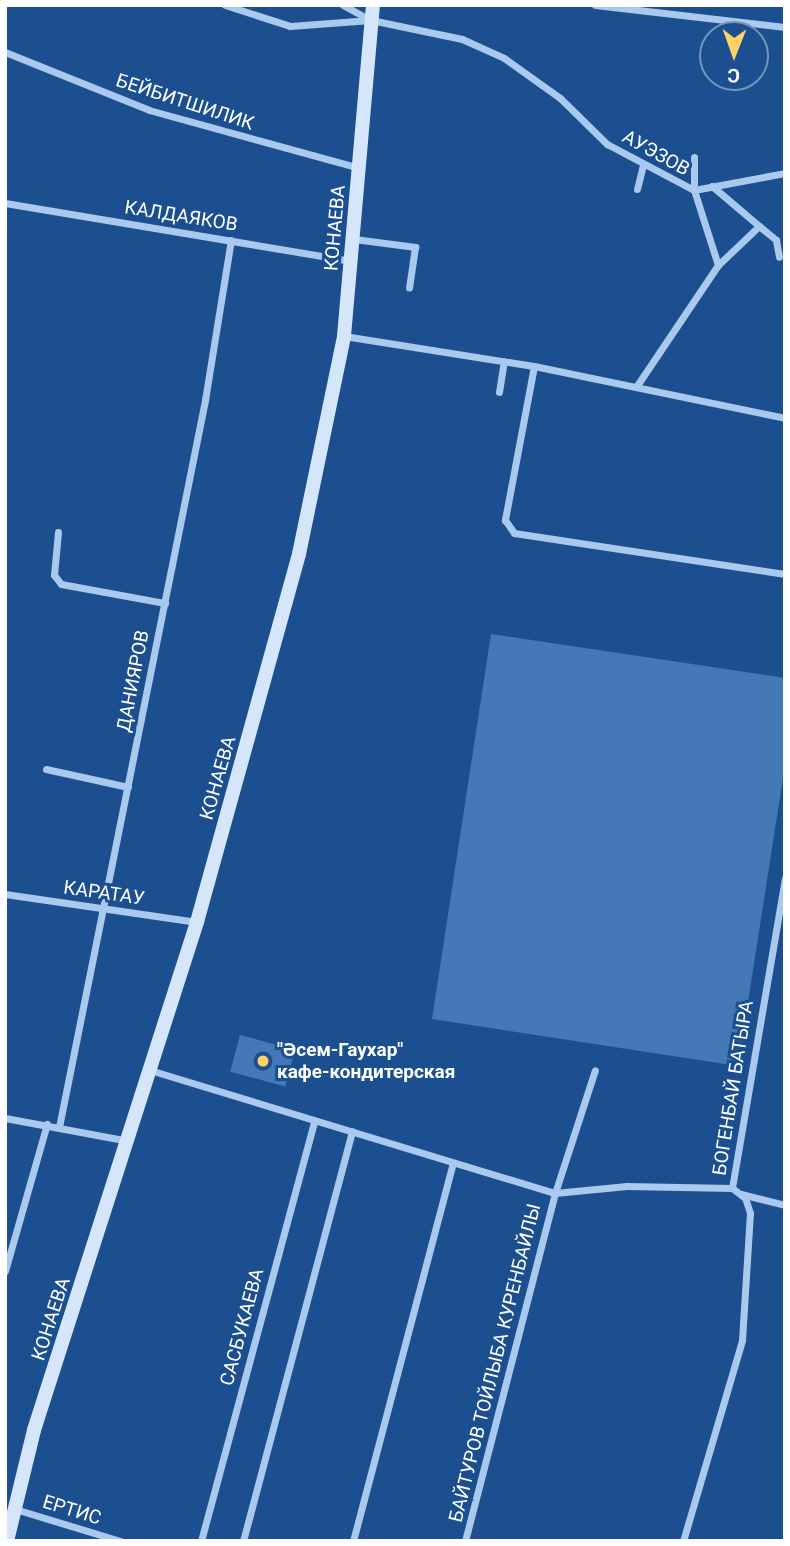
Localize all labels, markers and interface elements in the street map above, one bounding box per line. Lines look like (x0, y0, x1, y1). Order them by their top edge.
north arrow (699, 21, 769, 91)
text: С (727, 64, 740, 87)
street label: БЕЙБИТШИЛИК (113, 69, 257, 135)
street label: АУЭЗОВ (618, 125, 694, 181)
street label: КОНАЕВА (320, 184, 350, 272)
street label: КАЛДАЯКОВ (123, 196, 239, 236)
street label: ДАНИЯРОВ (112, 628, 154, 734)
street label: КОНАЕВА (195, 733, 241, 823)
street label: КАРАТАУ (62, 876, 146, 910)
street label: БОГЕНБАЙ БАТЫРА (708, 999, 758, 1177)
place label: "Әсем-Гаухар" кафе-кондитерская (277, 1039, 455, 1083)
marker: "Әсем-Гаухар" кафе-кондитерская (255, 1053, 271, 1069)
street label: БАЙТУРОВ ТОЙЛЫБА КУРЕНБАЙЛЫ (444, 1201, 546, 1525)
street label: САСБУКАЕВА (215, 1266, 269, 1388)
street label: КОНАЕВА (27, 1275, 75, 1363)
street label: ЕРТИС (40, 1490, 104, 1530)

